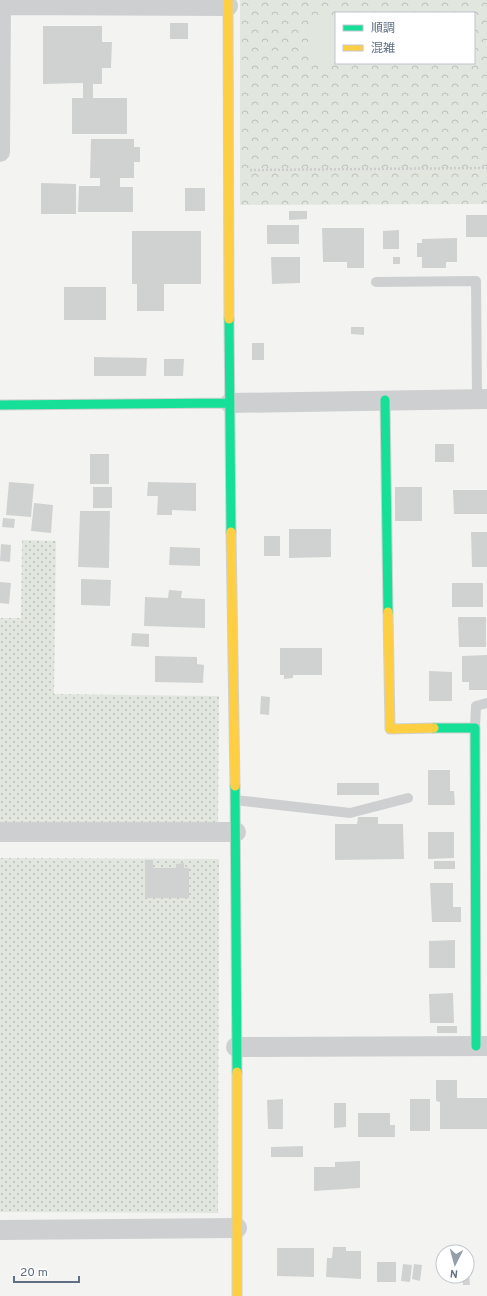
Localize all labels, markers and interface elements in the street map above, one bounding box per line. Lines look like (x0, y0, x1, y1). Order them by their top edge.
legend (335, 12, 475, 64)
text: 順調 (371, 21, 395, 37)
text: 混雑 (371, 41, 395, 57)
north arrow (435, 1244, 475, 1284)
scale bar (14, 1258, 79, 1284)
text: 20 m (20, 1265, 48, 1281)
text: N (449, 1266, 459, 1280)

